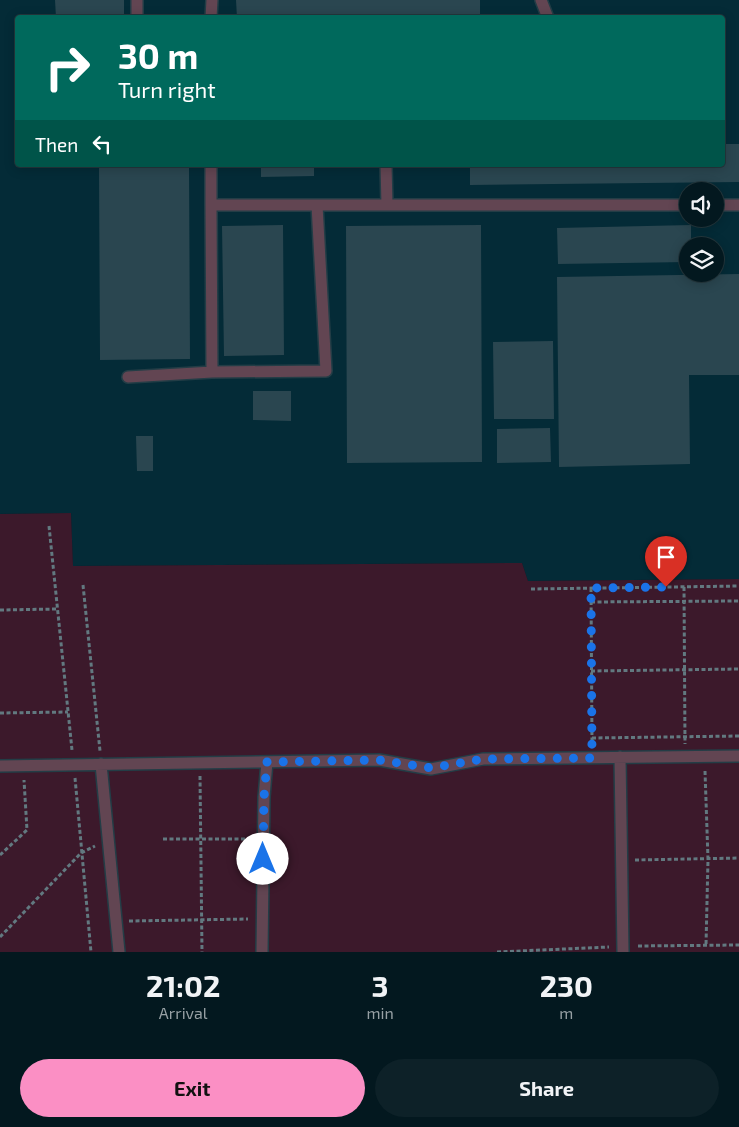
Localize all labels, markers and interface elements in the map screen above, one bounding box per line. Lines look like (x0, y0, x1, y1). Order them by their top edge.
text: 30 m (118, 34, 198, 76)
icon: right (35, 35, 100, 100)
text: Turn right (118, 76, 216, 102)
icon: left (88, 130, 116, 158)
text: Then (35, 133, 78, 156)
map controls (679, 182, 724, 282)
button: sound (679, 182, 724, 227)
button: layers (679, 237, 724, 282)
pin (645, 536, 687, 587)
icon: arrive (652, 543, 680, 571)
position arrow (236, 832, 288, 884)
text: 21:02 (146, 967, 220, 1003)
text: 3 (372, 967, 389, 1003)
text: 230 (540, 967, 593, 1003)
text: Arrival (159, 1003, 208, 1022)
text: min (366, 1003, 394, 1022)
text: m (559, 1003, 573, 1022)
button: Exit (20, 1059, 365, 1117)
button: Share (375, 1059, 719, 1117)

